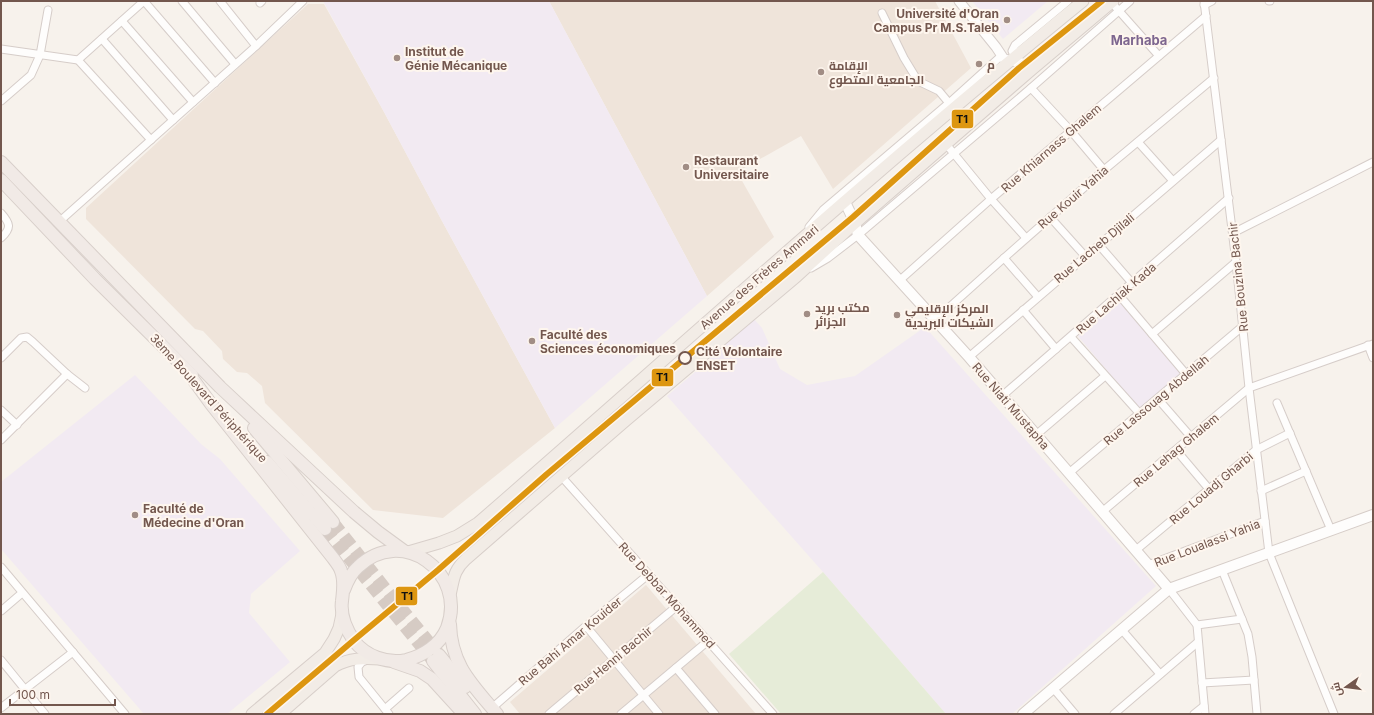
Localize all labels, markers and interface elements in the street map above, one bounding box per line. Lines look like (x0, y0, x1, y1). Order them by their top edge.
place label: Université d'Oran Campus Pr M.S.Taleb (873, 6, 999, 35)
marker: Université d'Oran Campus Pr M.S.Taleb (1002, 15, 1012, 25)
district label: Marhaba (1111, 32, 1167, 48)
place label: Institut de Génie Mécanique (405, 44, 507, 73)
marker: Institut de Génie Mécanique (392, 53, 402, 63)
place label: م (987, 57, 995, 73)
place label: الإقامة الجامعية المتطوع (829, 58, 924, 89)
marker: م (974, 59, 984, 69)
marker: الإقامة الجامعية المتطوع (816, 67, 826, 77)
street label: Rue Khiarnass Ghalem (998, 100, 1104, 196)
line badge: T1 (951, 109, 974, 129)
text: T1 (956, 112, 968, 126)
place label: Restaurant Universitaire (694, 153, 769, 182)
marker: Restaurant Universitaire (681, 162, 691, 172)
street label: Rue Kouir Yahia (1035, 162, 1111, 232)
street label: Rue Lacheb Djilali (1051, 210, 1137, 286)
street label: Avenue des Frères Ammari (697, 221, 821, 333)
street label: Rue Bouzina Bachir (1225, 221, 1251, 333)
street label: Rue Lachlak Kada (1073, 259, 1159, 337)
place label: مكتب بريد الجزائر (814, 300, 870, 330)
place label: المركز الإقليمي الشيكات البريدية (905, 301, 994, 331)
marker: مكتب بريد الجزائر (802, 309, 812, 319)
marker: المركز الإقليمي الشيكات البريدية (892, 310, 902, 320)
place label: Faculté des Sciences économiques (540, 327, 676, 356)
street label: 3ème Boulevard Périphérique (147, 330, 271, 466)
marker: Faculté des Sciences économiques (527, 336, 537, 346)
place label: Cité Volontaire ENSET (696, 344, 782, 373)
marker: Cité Volontaire ENSET (678, 351, 692, 365)
street label: Rue Lassouag Abdellah (1100, 352, 1212, 448)
street label: Rue Niati Mustapha (969, 359, 1053, 453)
line badge: T1 (651, 368, 674, 387)
text: T1 (656, 370, 668, 384)
street label: Rue Lehag Ghalem (1130, 410, 1222, 490)
street label: Rue Louadj Gharbi (1166, 449, 1256, 527)
place label: Faculté de Médecine d'Oran (143, 501, 244, 530)
marker: Faculté de Médecine d'Oran (130, 510, 140, 520)
street label: Rue Loualassi Yahia (1152, 516, 1262, 570)
street label: Rue Debbar Mohammed (615, 539, 719, 651)
line badge: T1 (395, 586, 418, 606)
text: T1 (401, 589, 413, 603)
street label: Rue Bahi Amar Kouider (515, 593, 625, 689)
street label: Rue Henni Bachir (571, 623, 656, 697)
north arrow (1326, 667, 1366, 707)
scale bar (10, 681, 115, 707)
text: ش (1328, 681, 1345, 698)
text: 100 m (16, 687, 50, 702)

